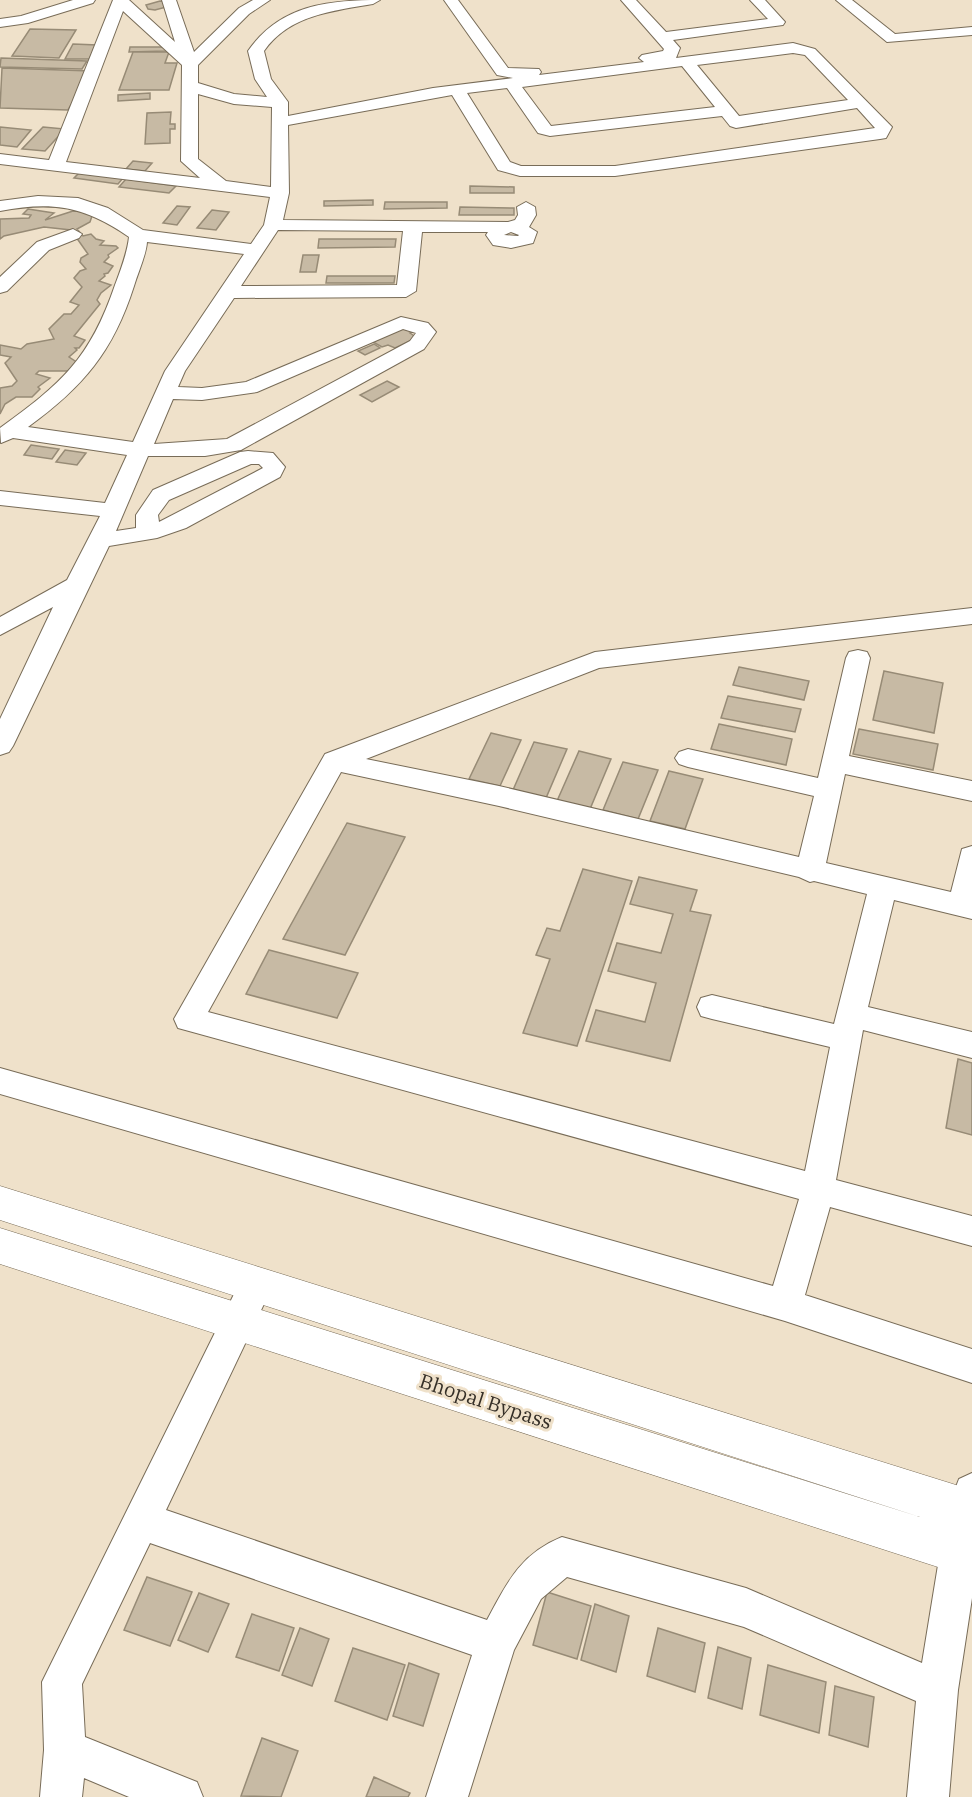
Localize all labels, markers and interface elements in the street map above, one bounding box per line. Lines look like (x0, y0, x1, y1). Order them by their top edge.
street label: Bhopal Bypass (416, 1367, 556, 1435)

